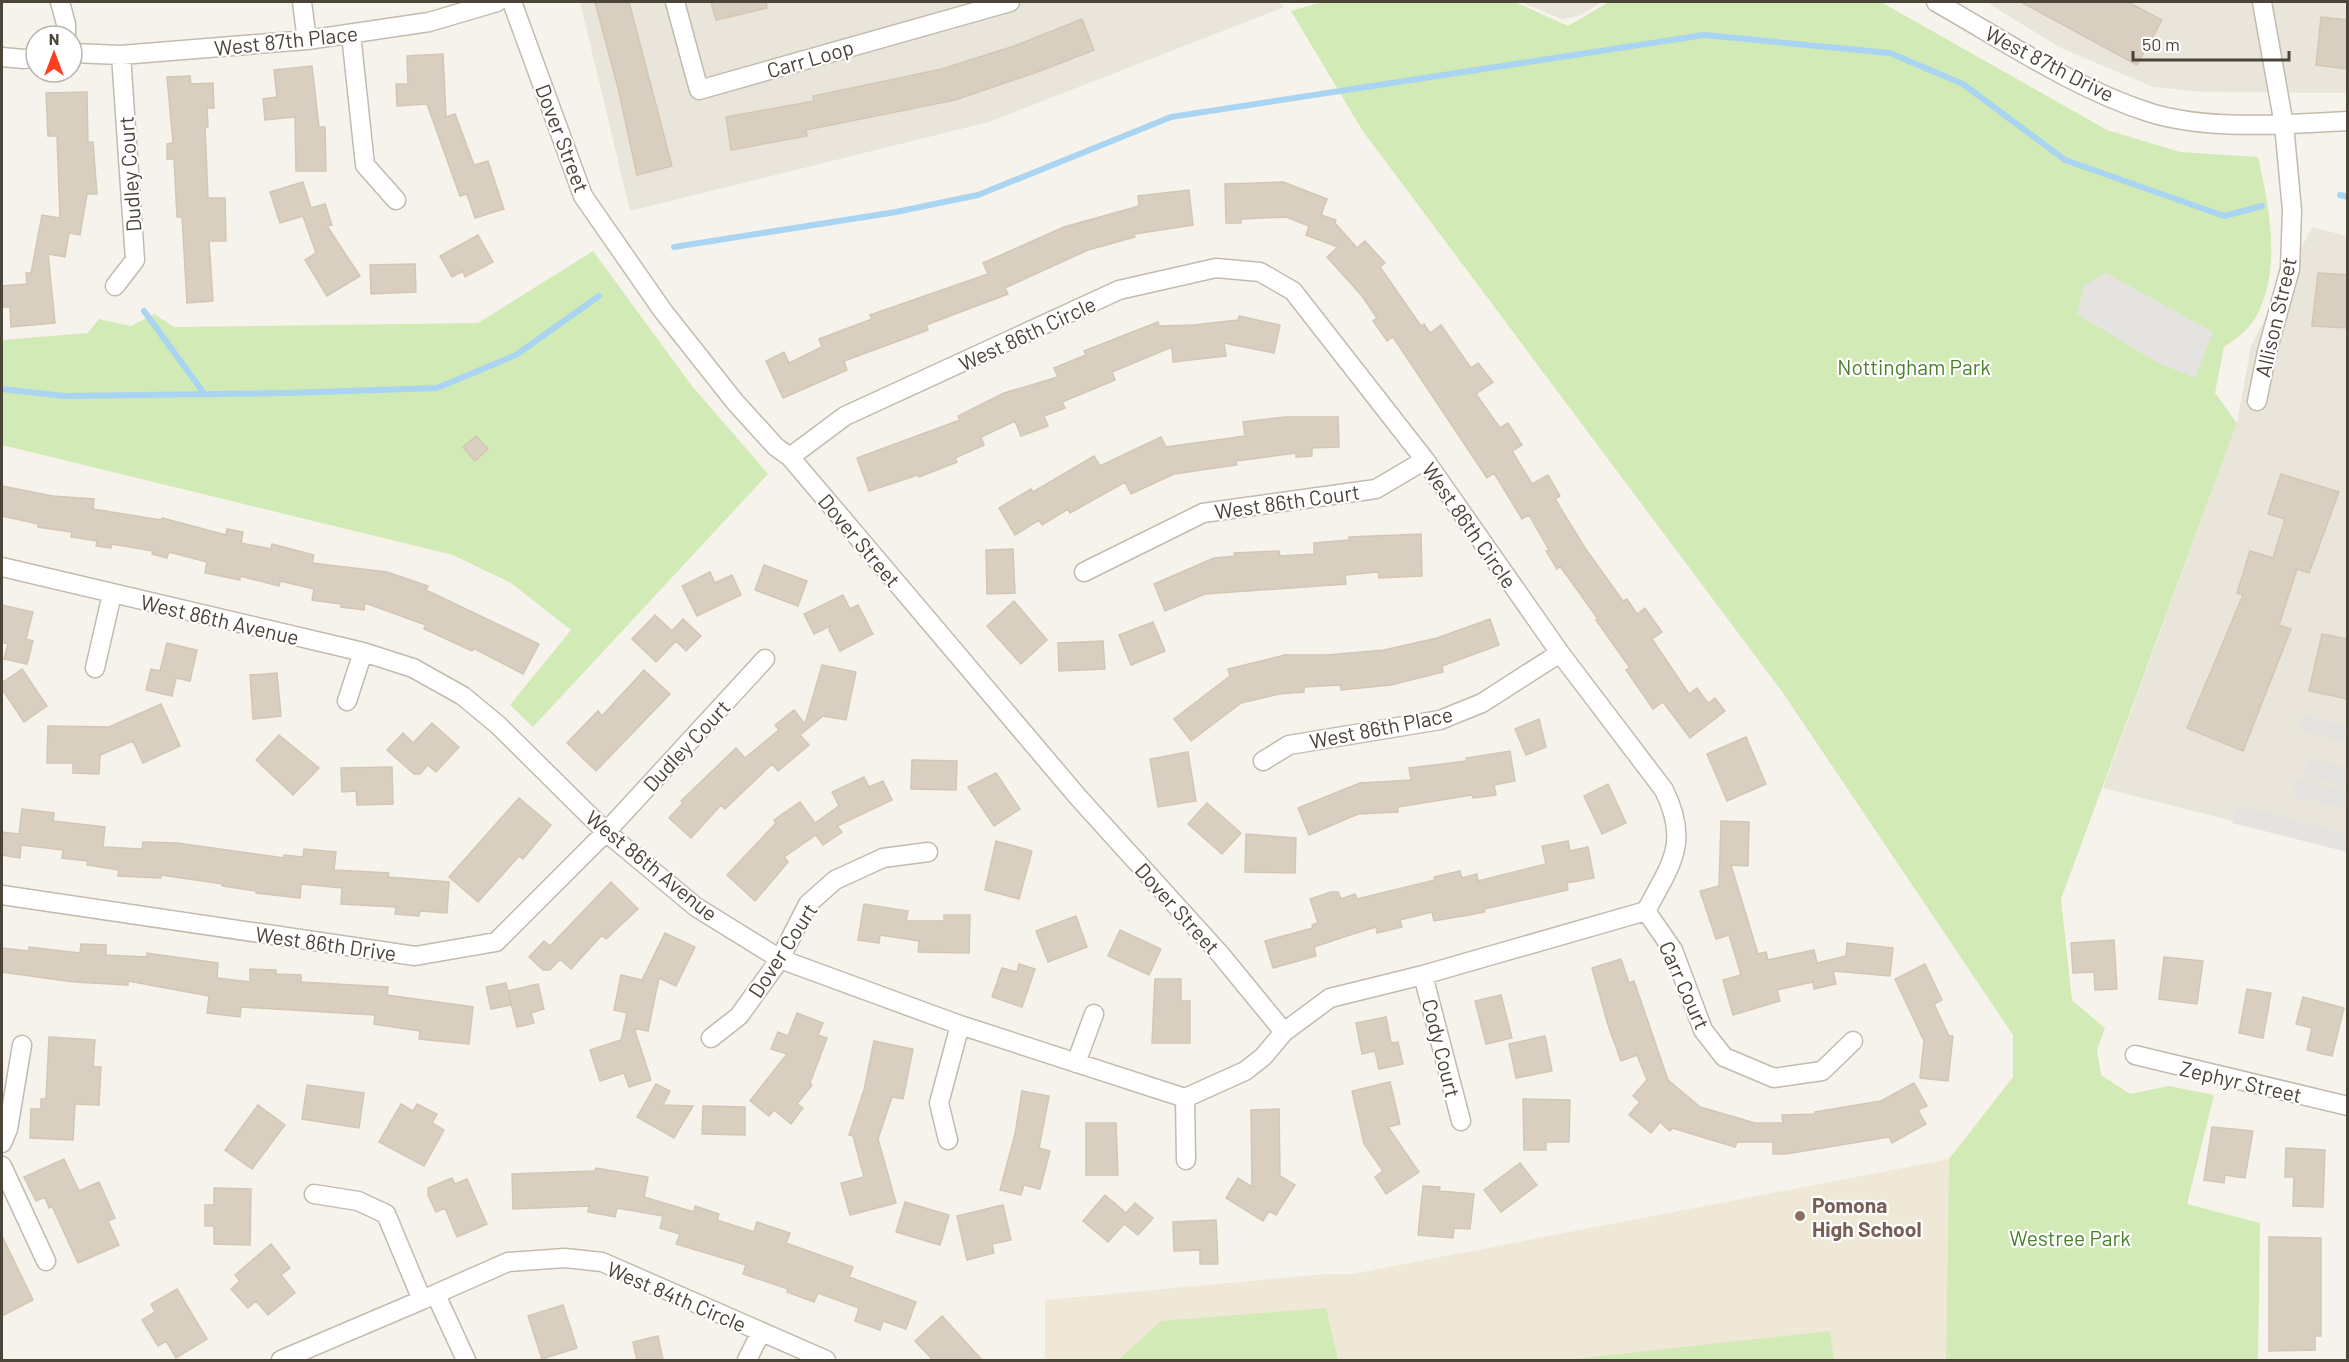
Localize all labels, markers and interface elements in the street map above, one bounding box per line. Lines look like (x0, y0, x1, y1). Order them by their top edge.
street label: West 87th Place (213, 20, 359, 60)
street label: West 87th Drive (1981, 20, 2119, 106)
north arrow (24, 24, 84, 84)
scale bar (2133, 24, 2289, 62)
text: N (49, 29, 59, 48)
text: 50 m (2142, 33, 2180, 55)
street label: Carr Loop (764, 34, 856, 82)
street label: Dover Street (531, 80, 595, 196)
street label: Dudley Court (112, 115, 146, 233)
street label: Allison Street (2249, 255, 2301, 379)
street label: West 86th Circle (955, 290, 1099, 376)
park label: Nottingham Park (1837, 354, 1991, 379)
street label: West 86th Circle (1417, 457, 1523, 593)
street label: West 86th Court (1213, 478, 1361, 524)
street label: Dover Street (814, 488, 906, 592)
street label: West 86th Avenue (138, 589, 302, 649)
street label: Dudley Court (637, 694, 735, 796)
street label: West 86th Place (1307, 701, 1455, 753)
street label: West 86th Avenue (581, 804, 723, 926)
street label: Dover Street (1131, 857, 1225, 959)
street label: Dover Court (742, 898, 822, 1002)
street label: West 86th Drive (254, 921, 398, 965)
street label: Carr Court (1654, 937, 1716, 1033)
street label: Cody Court (1418, 996, 1466, 1100)
street label: Zephyr Street (2178, 1055, 2304, 1107)
place label: Pomona High School (1812, 1192, 1922, 1241)
marker: Pomona High School (1793, 1209, 1807, 1223)
park label: Westree Park (2009, 1225, 2131, 1250)
street label: West 84th Circle (604, 1255, 750, 1337)

